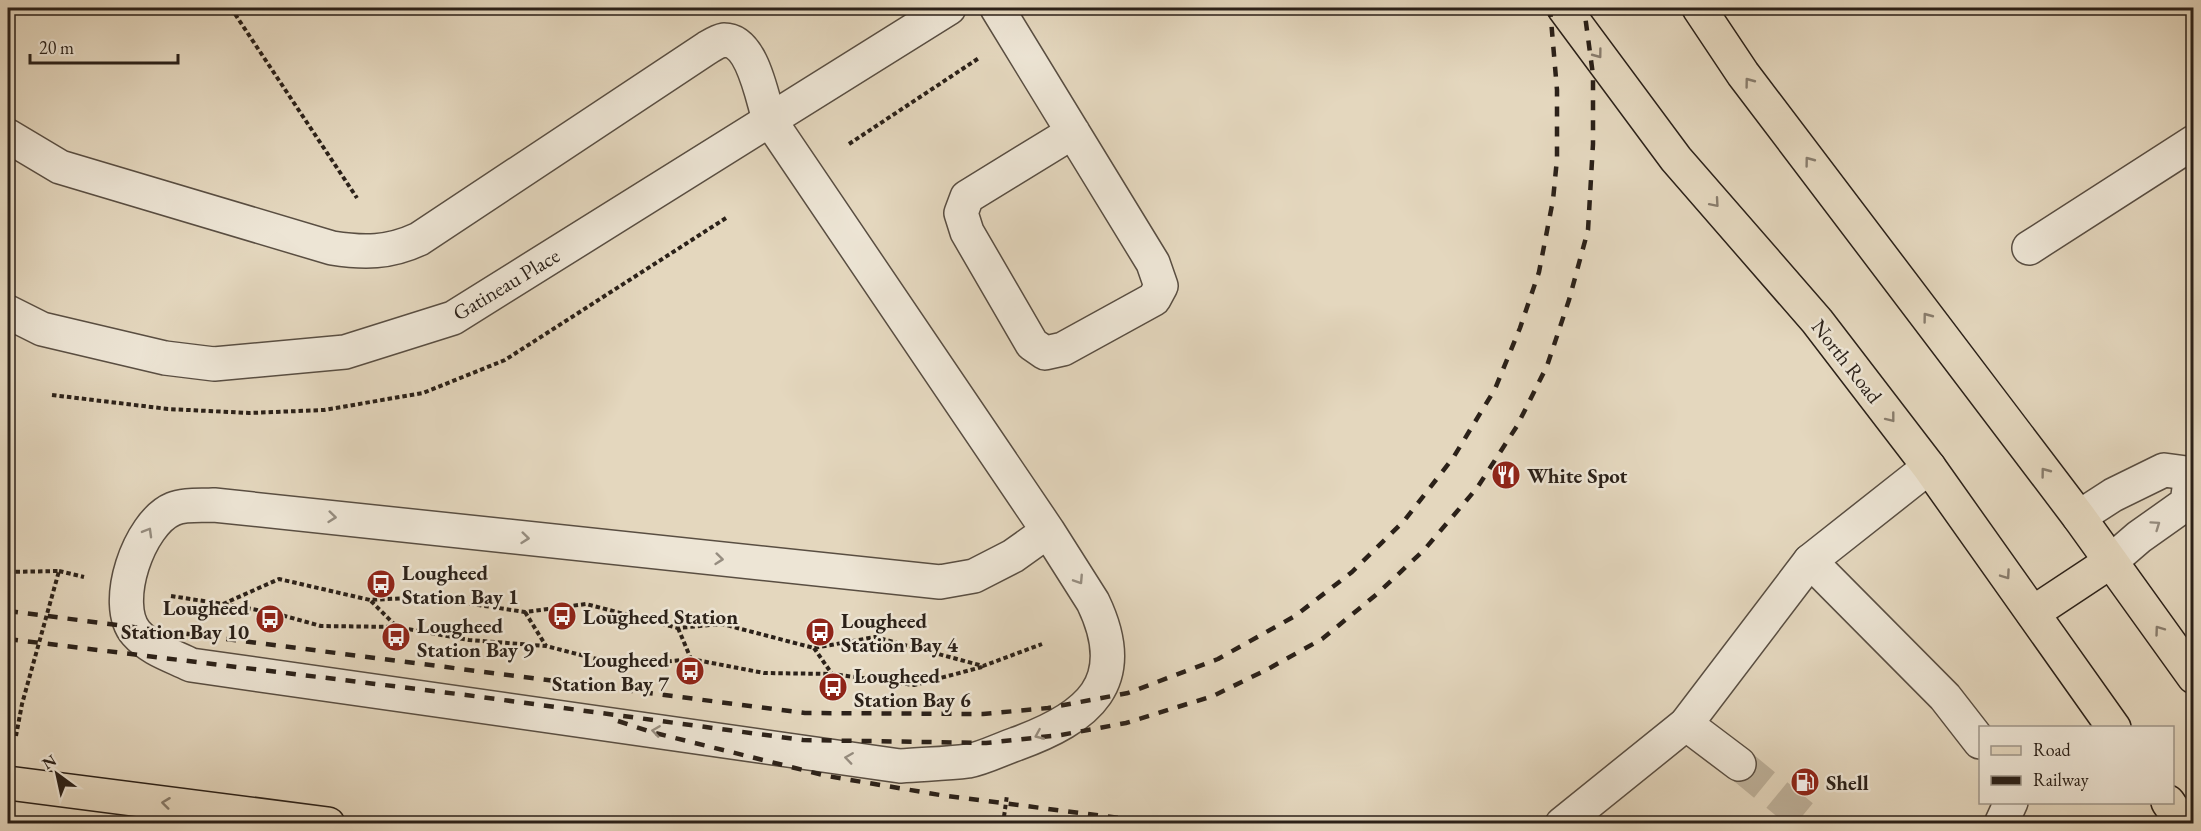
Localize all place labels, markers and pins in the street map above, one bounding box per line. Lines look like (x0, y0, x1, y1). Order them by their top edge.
restaurant icon: White Spot (1490, 459, 1522, 491)
place label: White Spot (1527, 462, 1628, 489)
place label: Lougheed Station Bay 1 (402, 559, 519, 610)
bus stop icon: Lougheed Station Bay 1 (365, 568, 397, 600)
place label: Lougheed Station Bay 10 (121, 594, 249, 645)
bus stop icon: Lougheed Station (546, 600, 578, 632)
bus stop icon: Lougheed Station Bay 10 (254, 603, 286, 635)
place label: Lougheed Station (583, 603, 738, 630)
place label: Lougheed Station Bay 4 (841, 607, 959, 658)
place label: Lougheed Station Bay 9 (417, 612, 534, 663)
bus stop icon: Lougheed Station Bay 4 (804, 616, 836, 648)
bus stop icon: Lougheed Station Bay 9 (380, 621, 412, 653)
place label: Lougheed Station Bay 7 (552, 646, 670, 697)
bus stop icon: Lougheed Station Bay 7 (674, 655, 706, 687)
place label: Lougheed Station Bay 6 (854, 662, 971, 713)
bus stop icon: Lougheed Station Bay 6 (817, 671, 849, 703)
fuel station icon: Shell (1789, 766, 1821, 798)
place label: Shell (1826, 769, 1869, 796)

